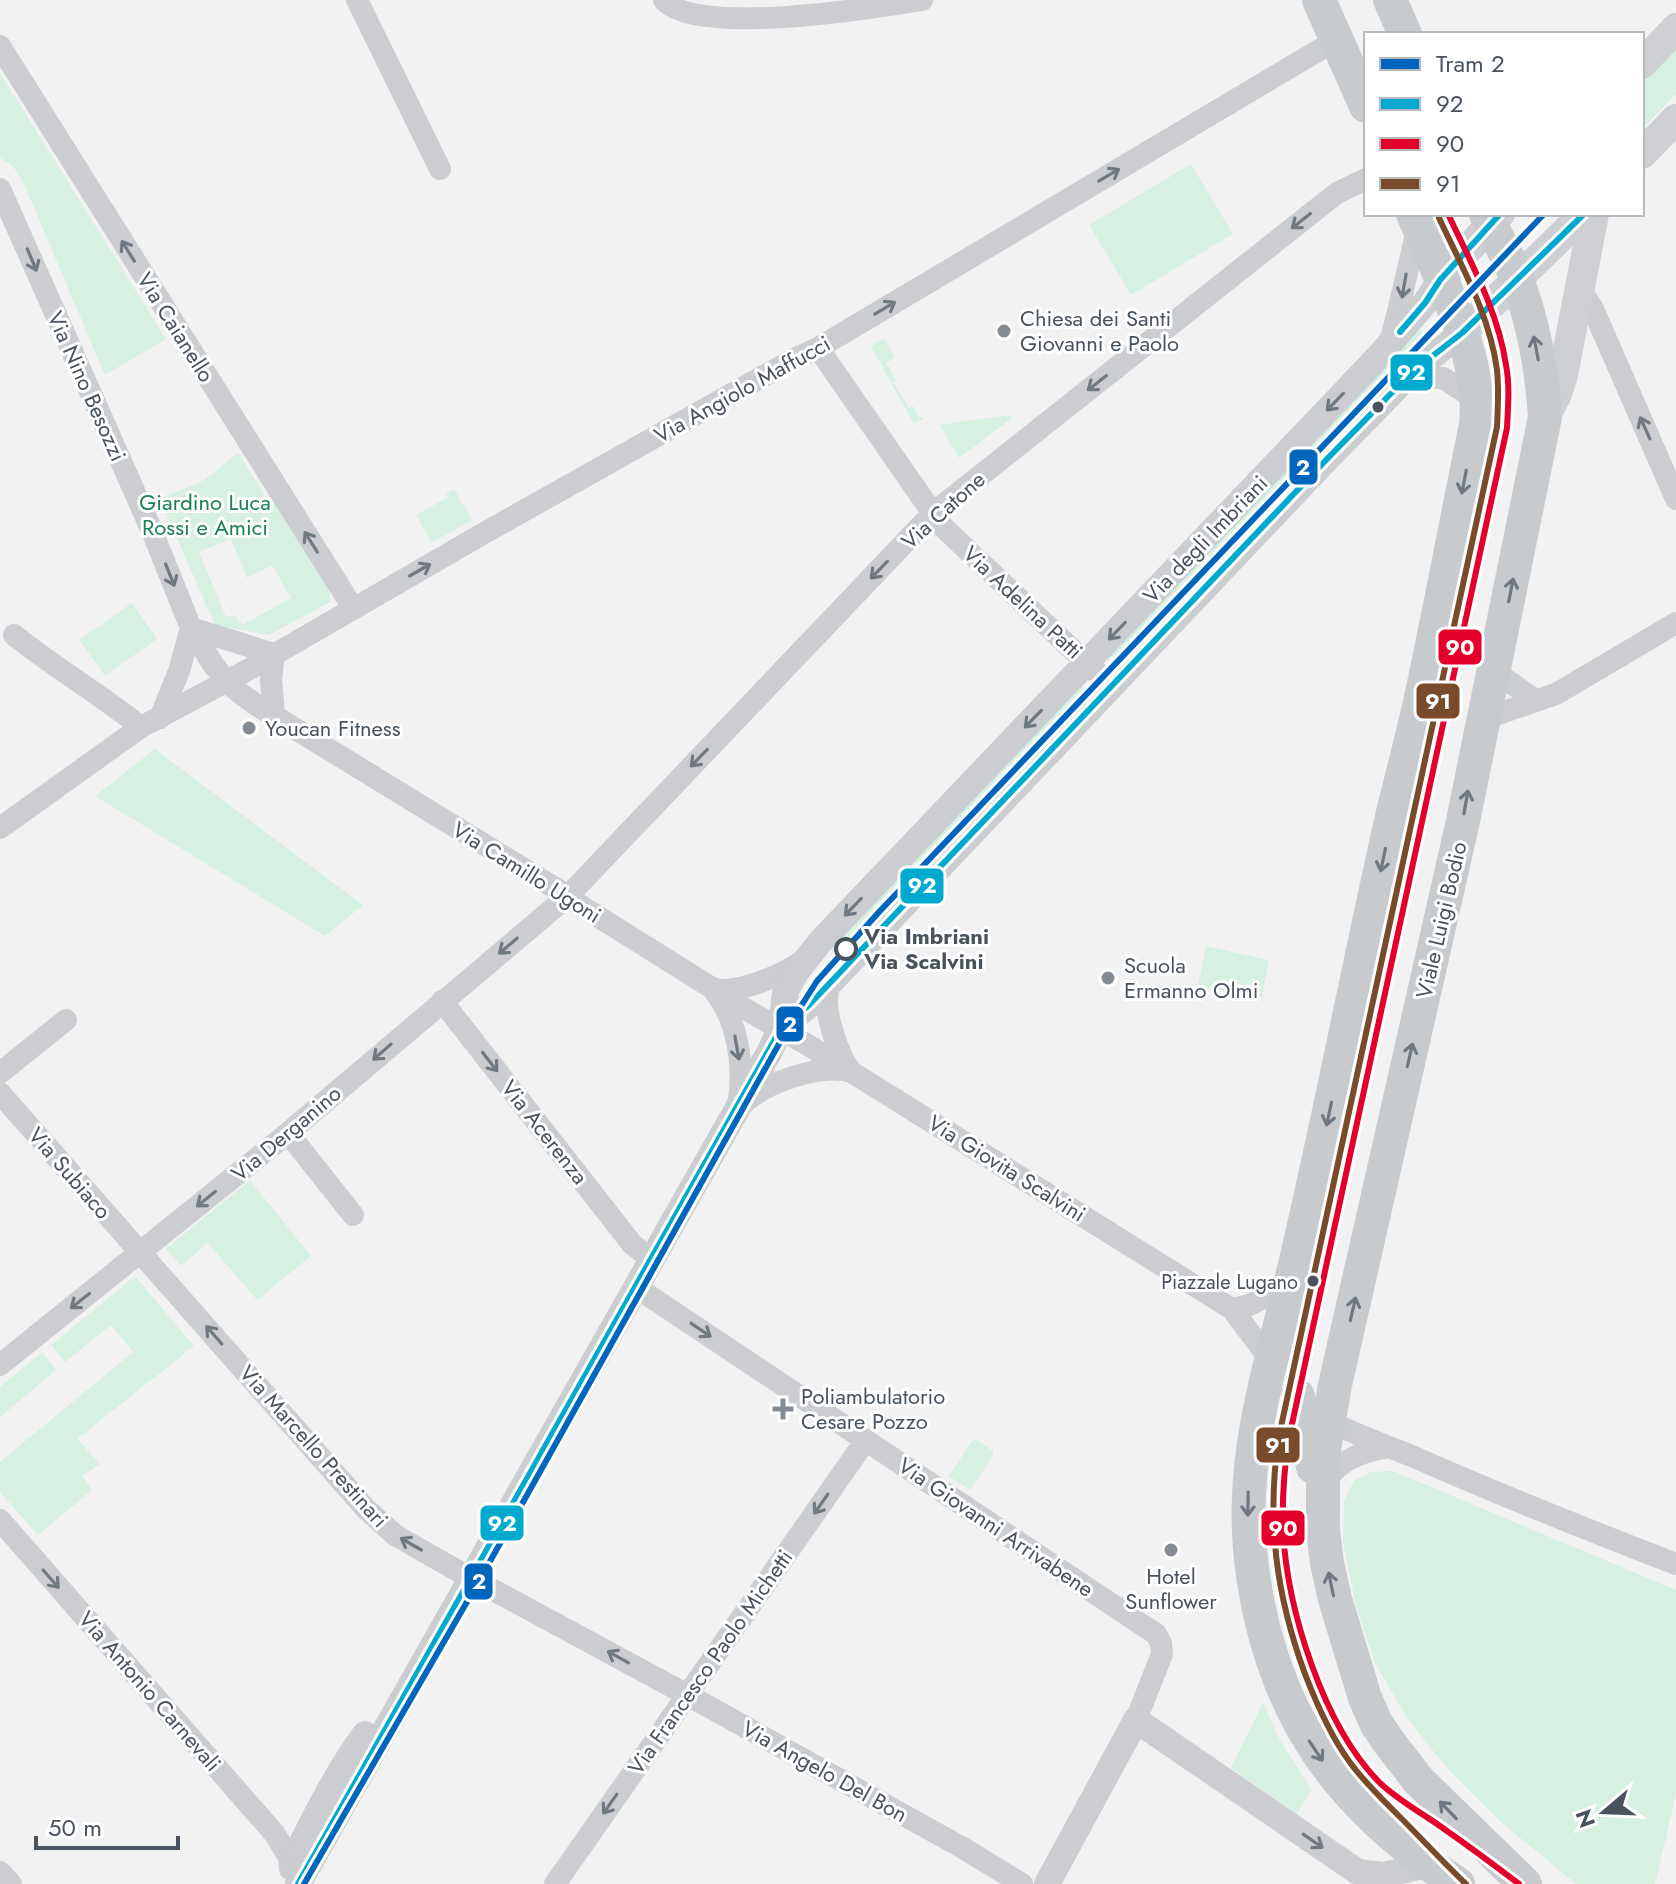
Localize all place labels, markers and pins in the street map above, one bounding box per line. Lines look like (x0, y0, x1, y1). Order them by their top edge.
place label: Chiesa dei Santi Giovanni e Paolo (1020, 302, 1179, 359)
marker: Chiesa dei Santi Giovanni e Paolo (995, 322, 1013, 340)
unlabelled marker (1370, 399, 1386, 415)
place label: Youcan Fitness (265, 712, 401, 744)
marker: Youcan Fitness (240, 719, 258, 737)
place label: Via Imbriani Via Scalvini (863, 920, 989, 977)
marker: Via Imbriani Via Scalvini (835, 938, 857, 960)
place label: Scuola Ermanno Olmi (1124, 949, 1258, 1006)
marker: Scuola Ermanno Olmi (1099, 969, 1117, 987)
place label: Piazzale Lugano (1161, 1268, 1298, 1297)
marker: Piazzale Lugano (1305, 1273, 1321, 1289)
place label: Poliambulatorio Cesare Pozzo (801, 1380, 945, 1437)
marker: Poliambulatorio Cesare Pozzo (772, 1398, 794, 1420)
marker: Hotel Sunflower (1162, 1541, 1180, 1559)
place label: Hotel Sunflower (1125, 1560, 1217, 1617)

